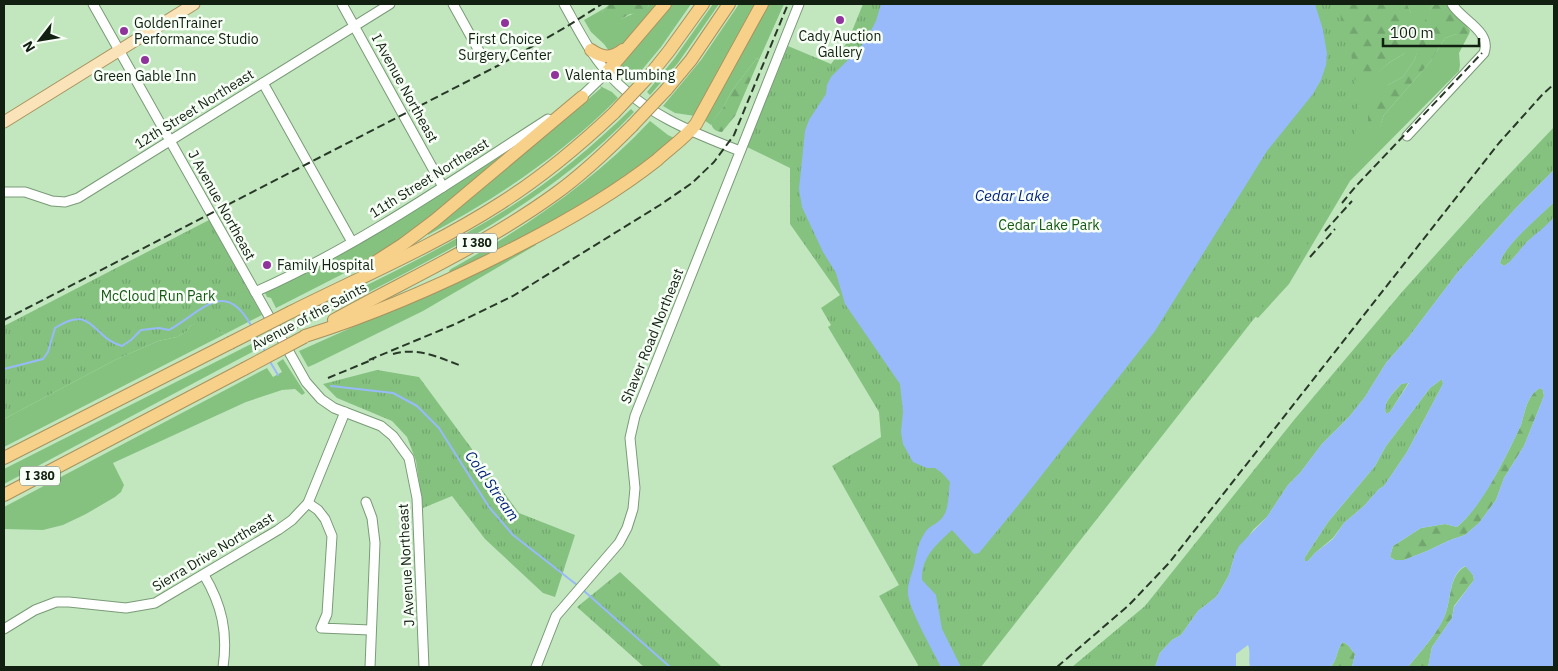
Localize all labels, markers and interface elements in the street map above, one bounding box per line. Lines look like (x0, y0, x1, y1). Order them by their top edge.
place label: GoldenTrainer Performance Studio (134, 14, 259, 48)
marker: Cady Auction Gallery (834, 14, 846, 26)
north arrow (15, 15, 65, 65)
scale bar (1383, 15, 1479, 47)
marker: First Choice Surgery Center (499, 17, 511, 29)
text: 100 m (1390, 23, 1434, 42)
marker: GoldenTrainer Performance Studio (118, 25, 130, 37)
place label: Cady Auction Gallery (799, 27, 881, 61)
street label: I Avenue Northeast (368, 30, 442, 146)
place label: First Choice Surgery Center (458, 30, 552, 64)
text: N (19, 38, 39, 56)
marker: Green Gable Inn (139, 54, 151, 66)
street label: 12th Street Northeast (131, 65, 257, 153)
place label: Valenta Plumbing (565, 66, 676, 84)
place label: Green Gable Inn (93, 67, 197, 85)
marker: Valenta Plumbing (549, 69, 561, 81)
street label: 11th Street Northeast (366, 134, 492, 222)
street label: J Avenue Northeast (184, 147, 260, 263)
water label: Cedar Lake (975, 186, 1049, 205)
park label: Cedar Lake Park (998, 216, 1100, 234)
road number: I 380 (457, 234, 497, 252)
place label: Family Hospital (277, 256, 374, 274)
marker: Family Hospital (261, 259, 273, 271)
street label: Shaver Road Northeast (617, 266, 687, 406)
street label: Avenue of the Saints (248, 278, 370, 354)
park label: McCloud Run Park (101, 287, 216, 305)
water label: Cold Stream (461, 447, 524, 525)
road number: I 380 (20, 466, 60, 486)
street label: J Avenue Northeast (394, 503, 418, 627)
street label: Sierra Drive Northeast (149, 509, 277, 595)

